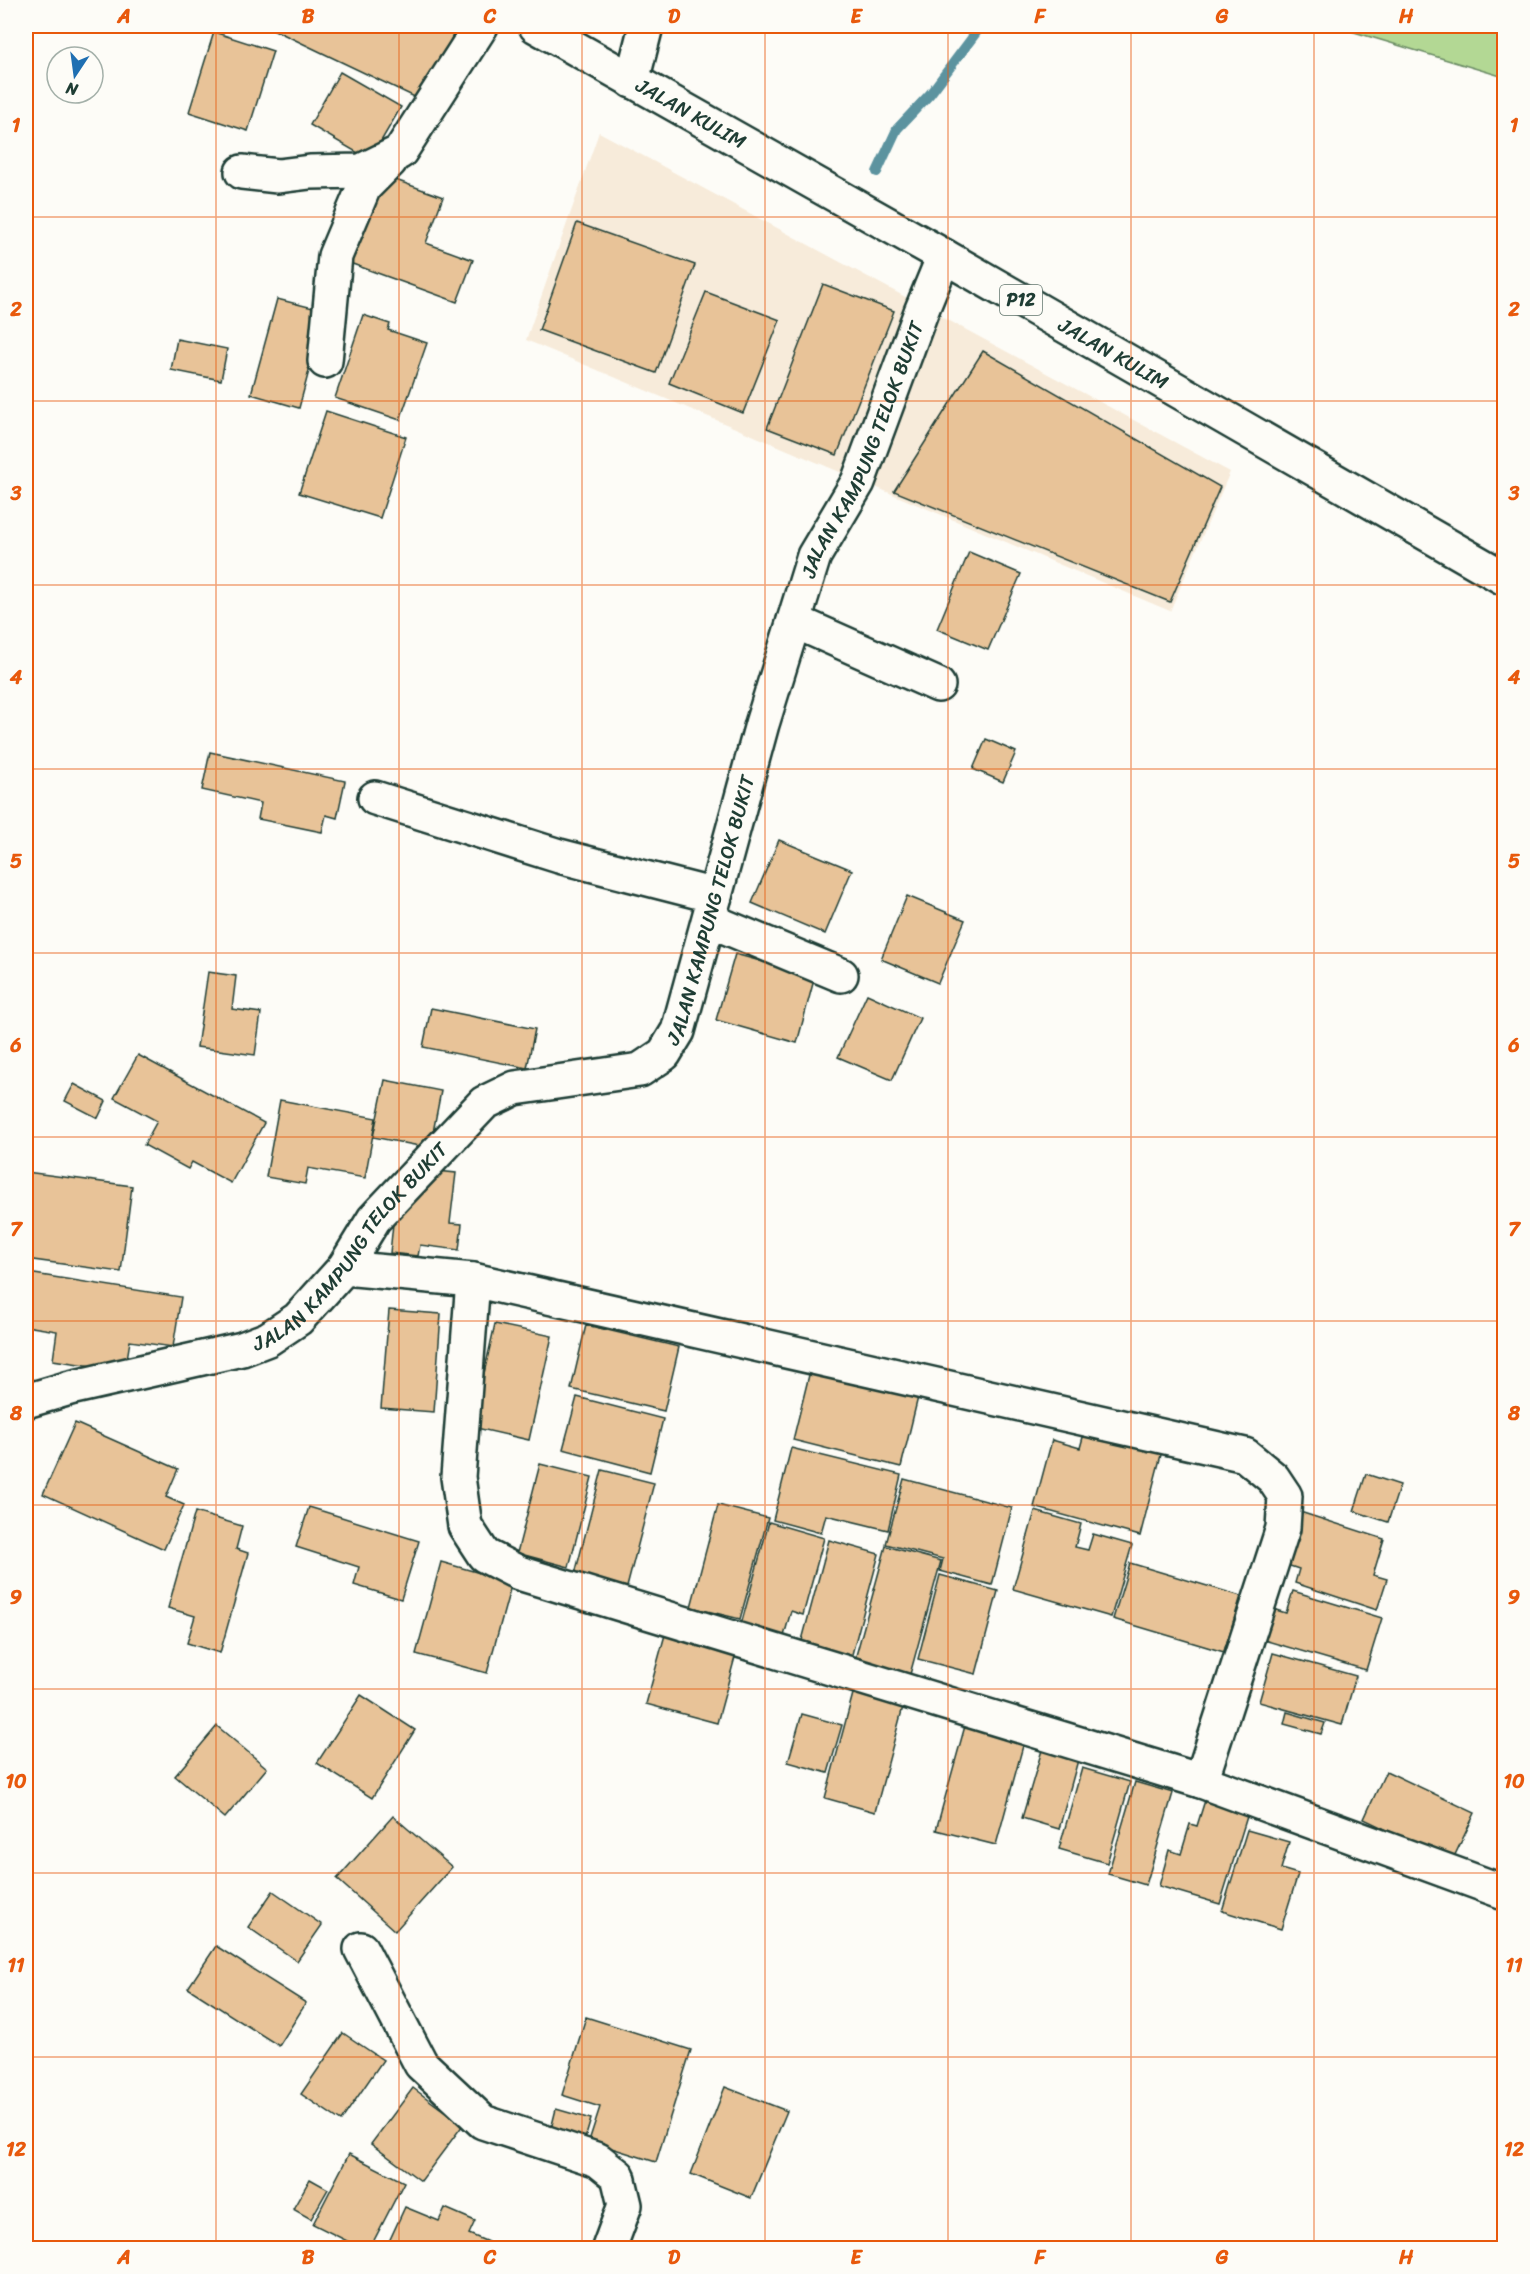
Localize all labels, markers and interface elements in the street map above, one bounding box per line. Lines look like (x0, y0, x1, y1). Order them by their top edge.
text: A (116, 0, 131, 34)
text: B (302, 0, 315, 34)
text: C (483, 0, 497, 34)
text: D (668, 0, 681, 34)
text: E (850, 0, 863, 34)
text: F (1034, 0, 1047, 34)
text: G (1215, 0, 1229, 34)
text: H (1398, 0, 1414, 34)
north arrow (45, 45, 105, 105)
street label: JALAN KULIM (628, 68, 753, 159)
text: N (62, 74, 81, 105)
text: 1 (12, 108, 21, 143)
text: 1 (1510, 108, 1519, 143)
road number: P12 (1000, 285, 1042, 315)
text: 2 (9, 292, 22, 327)
text: 2 (1507, 292, 1520, 327)
street label: JALAN KULIM (1051, 308, 1175, 400)
street label: JALAN KAMPUNG TELOK BUKIT (791, 315, 935, 583)
text: 3 (10, 476, 22, 511)
text: 3 (1508, 476, 1520, 511)
text: 4 (9, 660, 23, 695)
text: 4 (1507, 660, 1521, 695)
street label: JALAN KAMPUNG TELOK BUKIT (656, 770, 766, 1053)
text: 5 (10, 844, 22, 879)
text: 5 (1508, 844, 1520, 879)
text: 6 (9, 1028, 22, 1063)
text: 6 (1507, 1028, 1520, 1063)
street label: JALAN KAMPUNG TELOK BUKIT (247, 1133, 457, 1362)
text: 7 (10, 1212, 23, 1247)
text: 7 (1508, 1212, 1521, 1247)
text: 8 (9, 1396, 23, 1431)
text: 8 (1507, 1396, 1521, 1431)
text: 9 (10, 1580, 22, 1615)
text: 9 (1508, 1580, 1520, 1615)
text: 10 (5, 1764, 27, 1799)
text: 10 (1503, 1764, 1525, 1799)
text: 11 (7, 1948, 25, 1983)
text: 11 (1505, 1948, 1523, 1983)
text: 12 (6, 2132, 27, 2167)
text: 12 (1504, 2132, 1525, 2167)
text: A (116, 2240, 131, 2274)
text: B (302, 2240, 315, 2274)
text: C (483, 2240, 497, 2274)
text: D (668, 2240, 681, 2274)
text: E (850, 2240, 863, 2274)
text: F (1034, 2240, 1047, 2274)
text: G (1215, 2240, 1229, 2274)
text: H (1398, 2240, 1414, 2274)

